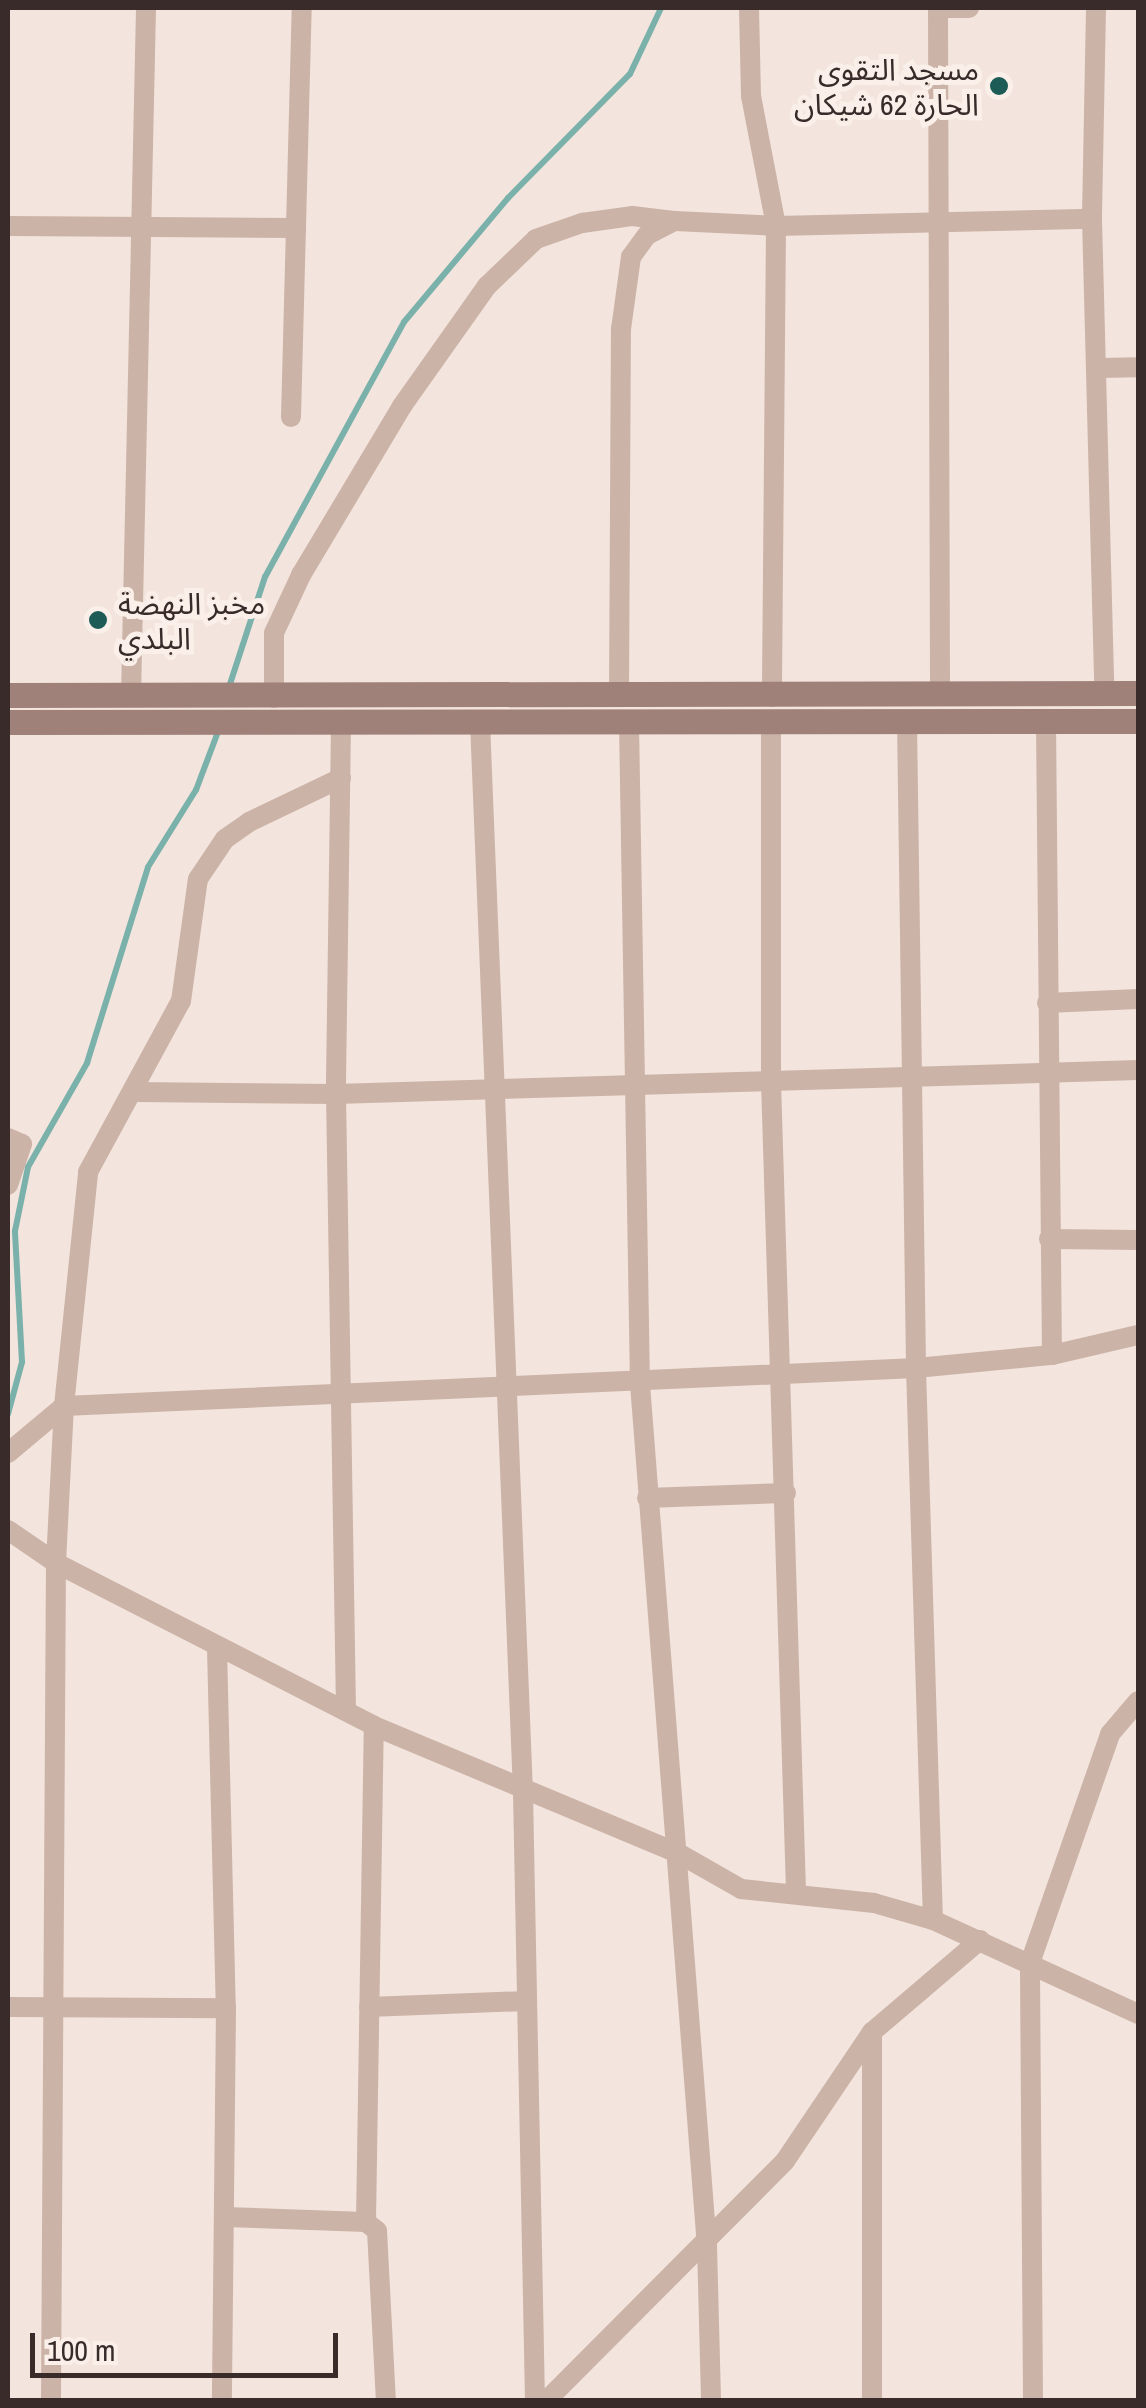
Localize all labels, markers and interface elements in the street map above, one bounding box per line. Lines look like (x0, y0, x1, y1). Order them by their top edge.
place label: مسجد التقوى الحارة 62 شيكان (794, 51, 979, 122)
marker: مسجد التقوى الحارة 62 شيكان (988, 75, 1010, 97)
place label: مخبز النهضة البلدي (118, 585, 265, 656)
marker: مخبز النهضة البلدي (87, 609, 109, 631)
scale bar (35, 2313, 342, 2375)
text: 100 m (47, 2330, 115, 2370)

